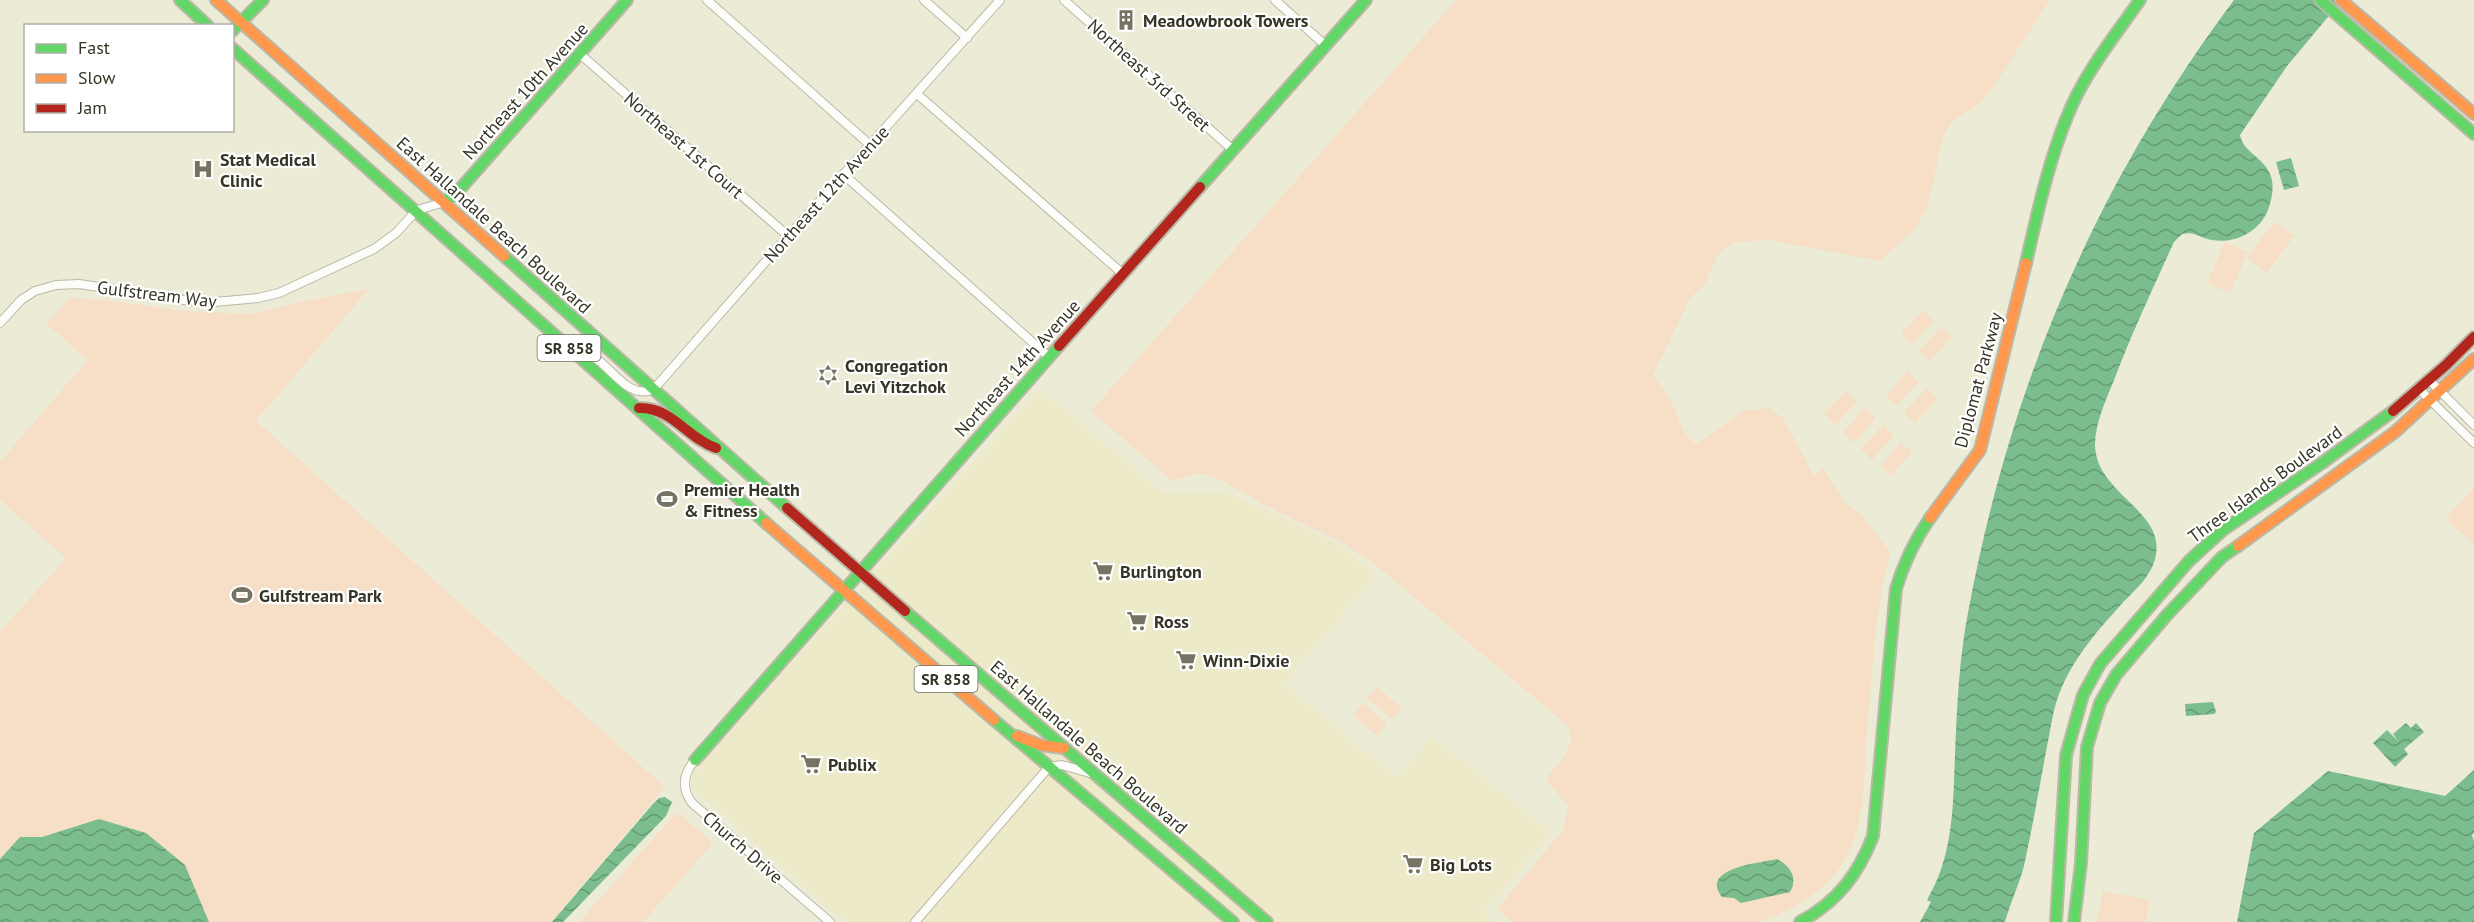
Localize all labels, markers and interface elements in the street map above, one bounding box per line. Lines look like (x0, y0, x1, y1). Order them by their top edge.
building icon: Meadowbrook Towers (1114, 8, 1138, 32)
place label: Meadowbrook Towers (1143, 9, 1309, 32)
street label: Northeast 3rd Street (1083, 14, 1215, 136)
street label: Northeast 10th Avenue (457, 18, 593, 164)
legend (24, 24, 234, 132)
text: Fast (78, 36, 110, 59)
text: Slow (78, 66, 116, 89)
street label: Northeast 1st Court (619, 87, 749, 203)
text: Jam (77, 96, 107, 119)
street label: Northeast 12th Avenue (758, 121, 894, 267)
street label: East Hallandale Beach Boulevard (392, 132, 596, 318)
place label: Stat Medical Clinic (220, 148, 316, 192)
hospital icon: Stat Medical Clinic (191, 157, 215, 181)
street label: Gulfstream Way (96, 275, 219, 313)
street label: Northeast 14th Avenue (949, 295, 1085, 441)
street label: Diplomat Parkway (1949, 309, 2007, 450)
road number: SR 858 (538, 335, 600, 361)
place label: Congregation Levi Yitzchok (845, 354, 948, 398)
synagogue icon: Congregation Levi Yitzchok (816, 363, 840, 387)
street label: Three Islands Boulevard (2183, 420, 2347, 548)
place label: Premier Health & Fitness (684, 478, 800, 522)
sports icon: Premier Health & Fitness (655, 487, 679, 511)
supermarket icon: Burlington (1091, 559, 1115, 583)
place label: Burlington (1120, 560, 1202, 583)
sports icon: Gulfstream Park (230, 583, 254, 607)
place label: Gulfstream Park (259, 584, 382, 607)
supermarket icon: Ross (1125, 609, 1149, 633)
place label: Ross (1154, 610, 1189, 633)
supermarket icon: Winn-Dixie (1174, 648, 1198, 672)
place label: Winn-Dixie (1203, 649, 1289, 672)
street label: East Hallandale Beach Boulevard (986, 655, 1192, 839)
road number: SR 858 (914, 666, 978, 692)
supermarket icon: Publix (799, 752, 823, 776)
place label: Publix (828, 753, 877, 776)
street label: Church Drive (698, 806, 788, 888)
supermarket icon: Big Lots (1401, 852, 1425, 876)
place label: Big Lots (1430, 853, 1492, 876)

